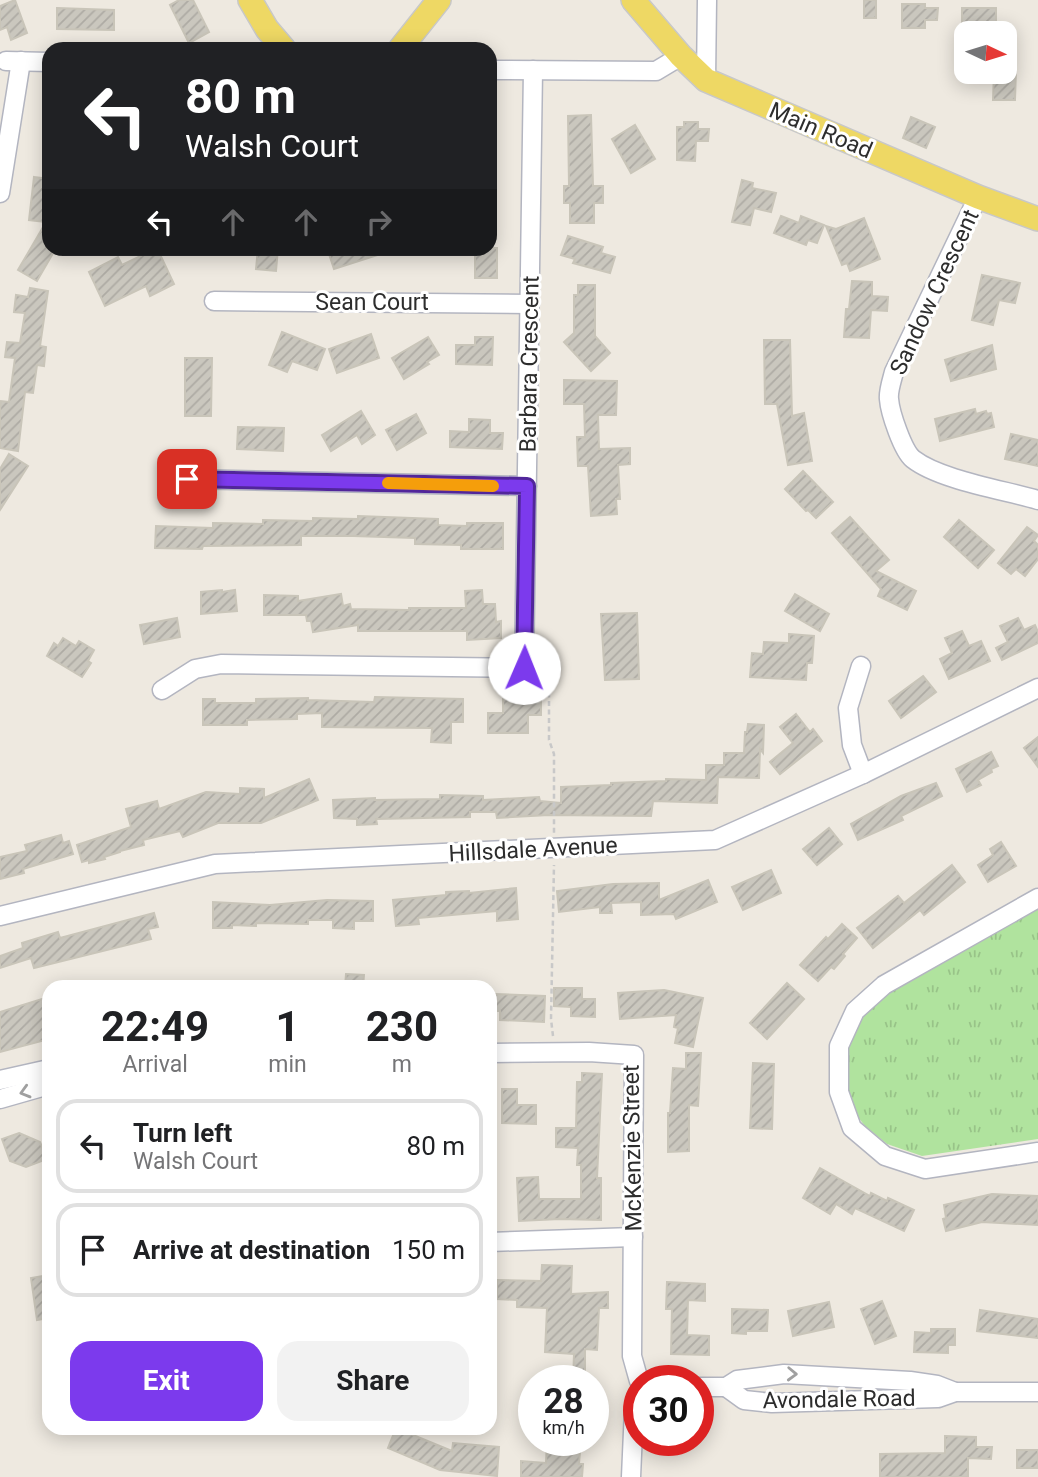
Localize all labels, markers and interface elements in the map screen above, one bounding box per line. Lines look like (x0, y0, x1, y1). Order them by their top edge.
north arrow (954, 21, 1017, 84)
map controls (954, 21, 1017, 84)
text: 80 m (185, 68, 296, 125)
icon: left (70, 70, 161, 161)
street label: Main Road (765, 97, 876, 164)
text: Walsh Court (185, 127, 359, 165)
icon: left (141, 203, 179, 241)
icon: ahead (214, 203, 252, 241)
icon: ahead (287, 203, 325, 241)
icon: right (360, 203, 398, 241)
street label: Sandow Crescent (884, 205, 985, 379)
street label: Barbara Crescent (514, 275, 545, 453)
street label: Sean Court (315, 289, 429, 316)
pin (157, 449, 217, 509)
icon: arrive (168, 460, 206, 498)
position arrow (487, 631, 561, 705)
street label: Hillsdale Avenue (448, 832, 618, 867)
text: 22:49 (101, 1002, 209, 1051)
text: 1 (275, 1002, 300, 1051)
text: 230 (366, 1002, 438, 1051)
text: Arrival (122, 1051, 188, 1078)
text: min (268, 1051, 307, 1078)
text: m (392, 1051, 412, 1078)
street label: McKenzie Street (618, 1064, 647, 1232)
one-way arrow (19, 1084, 31, 1098)
text: Turn left (133, 1118, 232, 1148)
icon: left (74, 1127, 112, 1165)
text: 80 m (407, 1131, 465, 1161)
text: Walsh Court (133, 1148, 258, 1175)
icon: arrive (74, 1231, 112, 1269)
text: Arrive at destination (133, 1235, 370, 1265)
text: 150 m (392, 1235, 465, 1265)
button: Exit (70, 1341, 263, 1421)
button: Share (277, 1341, 469, 1421)
speed limit sign: 30 (623, 1365, 714, 1456)
one-way arrow (787, 1367, 798, 1382)
text: 28 (543, 1381, 584, 1422)
street label: Avondale Road (762, 1385, 916, 1414)
text: km/h (542, 1417, 585, 1438)

